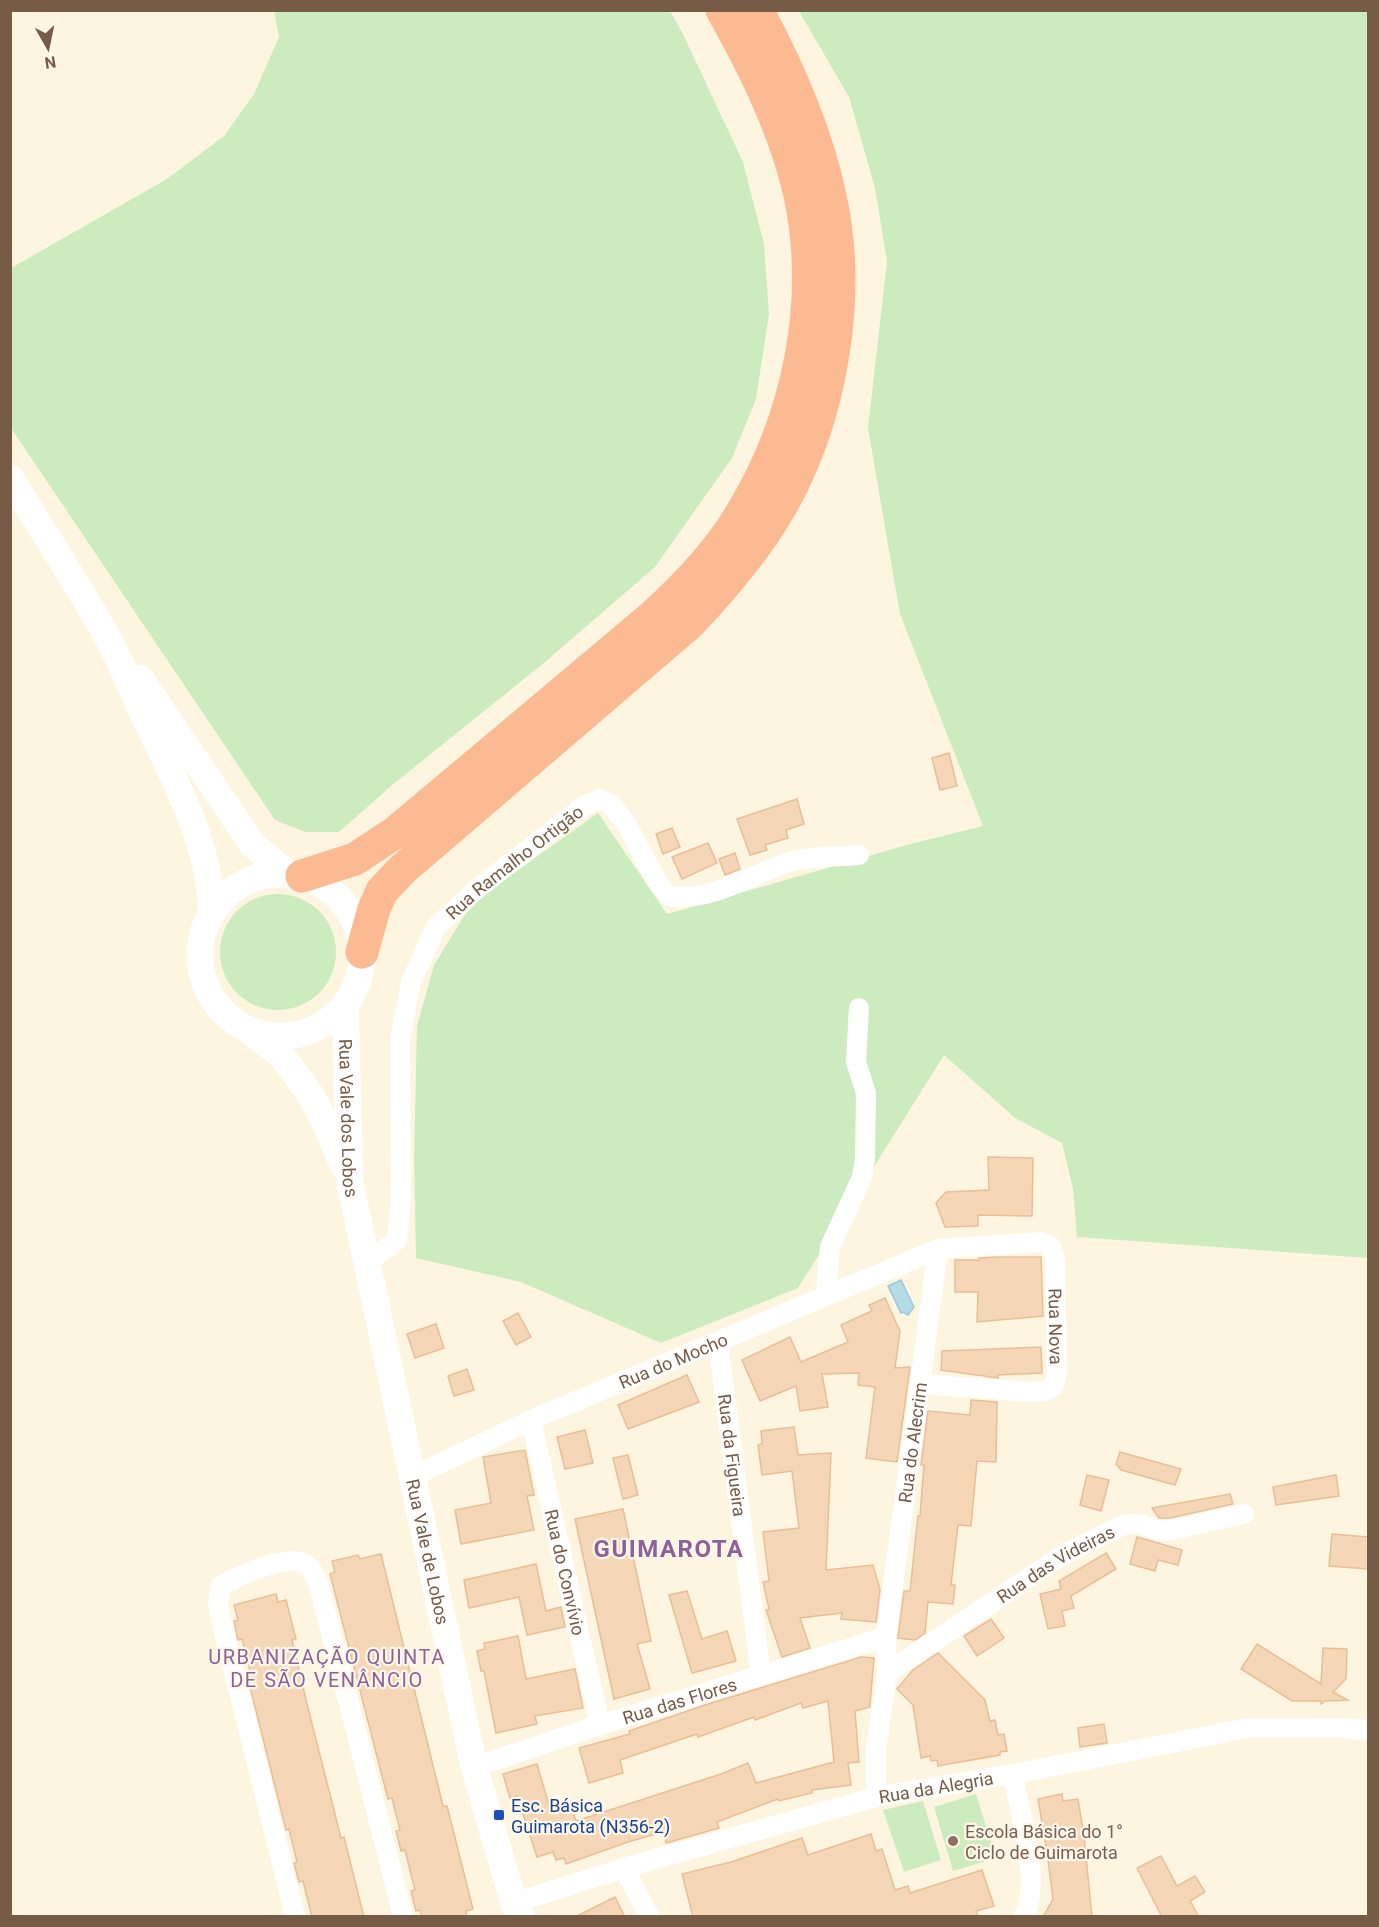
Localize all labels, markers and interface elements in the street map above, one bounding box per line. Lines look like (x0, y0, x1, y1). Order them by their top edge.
north arrow (18, 18, 78, 78)
text: N (43, 52, 57, 73)
street label: Rua Ramalho Ortigão (441, 800, 587, 923)
street label: Rua Vale dos Lobos (335, 1038, 363, 1199)
street label: Rua Nova (1045, 1288, 1067, 1365)
street label: Rua do Mocho (616, 1328, 730, 1392)
street label: Rua do Alecrim (894, 1381, 931, 1504)
street label: Rua da Figueira (714, 1392, 751, 1518)
street label: Rua Vale de Lobos (403, 1477, 454, 1626)
street label: Rua do Convívio (541, 1507, 590, 1637)
street label: Rua das Videiras (992, 1521, 1118, 1607)
district label: GUIMAROTA (594, 1535, 744, 1563)
district label: URBANIZAÇÃO QUINTA DE SÃO VENÂNCIO (208, 1645, 446, 1692)
street label: Rua das Flores (620, 1673, 739, 1728)
street label: Rua da Alegria (877, 1767, 995, 1807)
place label: Esc. Básica Guimarota (N356-2) (511, 1795, 670, 1838)
marker: Esc. Básica Guimarota (N356-2) (492, 1808, 506, 1822)
place label: Escola Básica do 1° Ciclo de Guimarota (965, 1821, 1123, 1863)
marker: Escola Básica do 1° Ciclo de Guimarota (946, 1834, 960, 1848)

